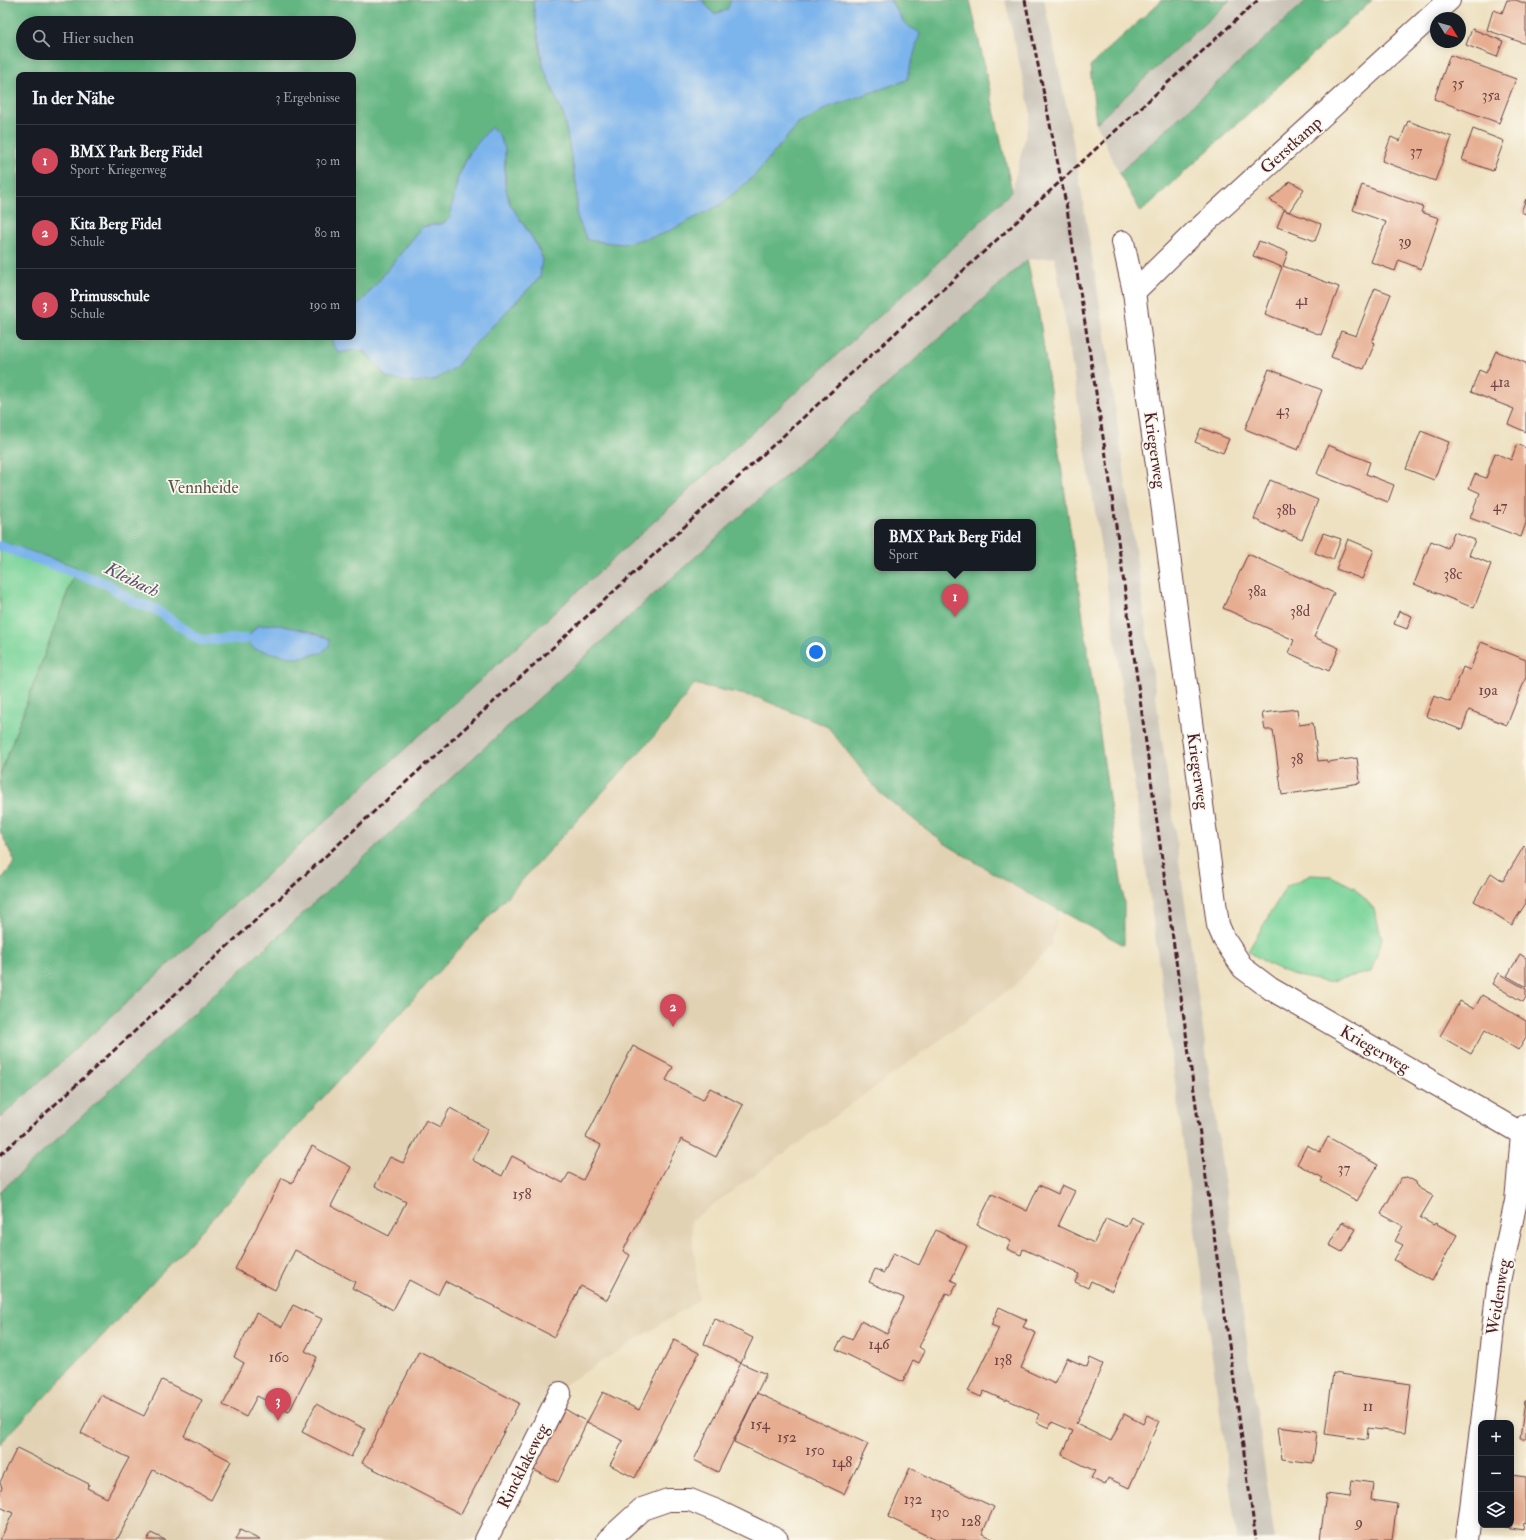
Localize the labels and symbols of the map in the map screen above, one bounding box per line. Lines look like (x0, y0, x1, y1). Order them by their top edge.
north arrow (1430, 12, 1466, 48)
house number: 35 (1452, 74, 1465, 93)
house number: 35a (1482, 86, 1501, 105)
street label: Gerstkamp (1256, 112, 1327, 179)
house number: 37 (1410, 142, 1422, 161)
house number: 39 (1398, 232, 1412, 251)
house number: 41 (1295, 291, 1309, 310)
house number: 41a (1490, 373, 1511, 392)
house number: 43 (1276, 401, 1290, 420)
street label: Kriegerweg (1139, 410, 1171, 490)
park label: Vennheide (167, 477, 239, 498)
house number: 47 (1493, 497, 1507, 516)
house number: 38b (1276, 501, 1296, 520)
water label: Kleibach (100, 557, 163, 603)
house number: 38c (1444, 565, 1462, 584)
house number: 38a (1248, 582, 1267, 601)
pin: 1 (942, 584, 968, 617)
house number: 38d (1290, 602, 1311, 621)
your location (806, 642, 826, 662)
house number: 19a (1478, 681, 1498, 700)
street label: Kriegerweg (1182, 731, 1214, 811)
house number: 38 (1291, 750, 1303, 769)
pin: 2 (660, 994, 686, 1027)
street label: Kriegerweg (1336, 1021, 1414, 1078)
house number: 37 (1338, 1159, 1350, 1178)
house number: 158 (513, 1185, 531, 1204)
street label: Weidenweg (1481, 1257, 1515, 1338)
house number: 146 (869, 1335, 891, 1354)
house number: 160 (269, 1348, 289, 1367)
house number: 138 (994, 1351, 1012, 1370)
pin: 3 (265, 1388, 291, 1421)
house number: 11 (1363, 1397, 1373, 1416)
house number: 154 (750, 1415, 771, 1434)
street label: Rincklakeweg (493, 1419, 554, 1512)
house number: 152 (777, 1428, 797, 1447)
house number: 150 (805, 1441, 825, 1460)
house number: 148 (832, 1453, 852, 1472)
house number: 132 (904, 1490, 923, 1509)
house number: 130 (931, 1503, 949, 1522)
house number: 128 (961, 1512, 981, 1531)
house number: 9 (1354, 1513, 1363, 1532)

